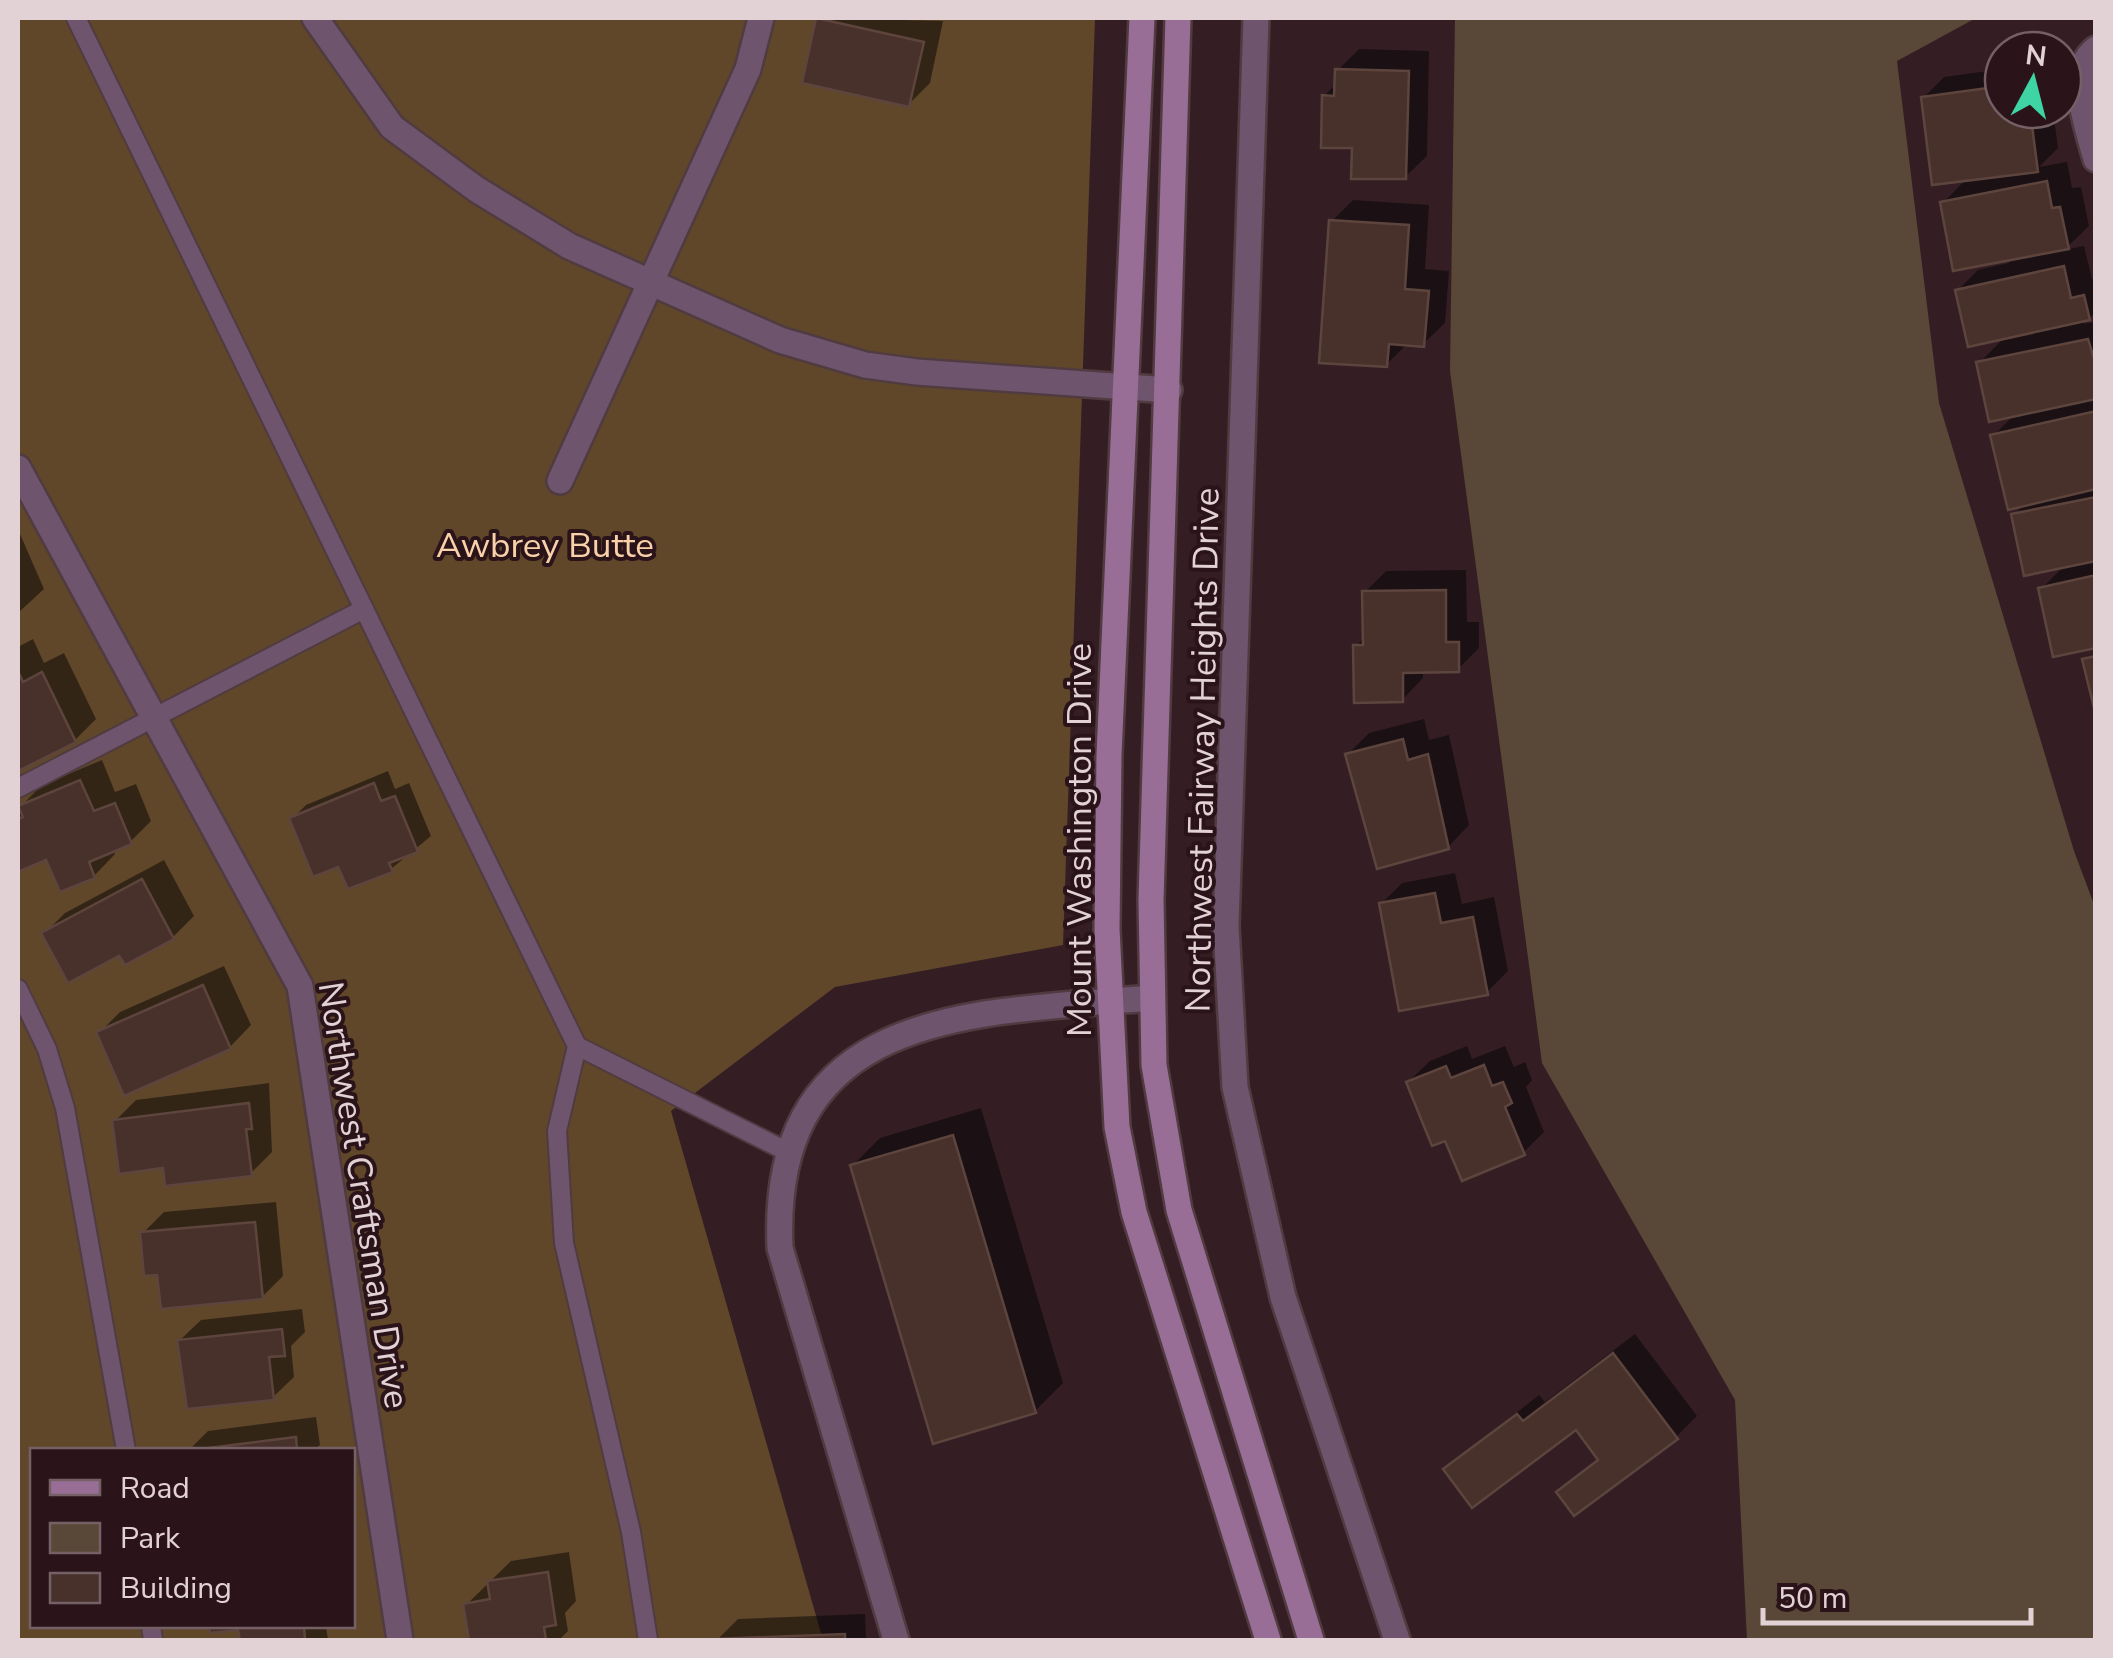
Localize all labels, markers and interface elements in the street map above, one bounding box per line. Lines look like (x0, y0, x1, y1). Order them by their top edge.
north arrow (1983, 30, 2083, 130)
text: N (2023, 36, 2049, 76)
street label: Northwest Fairway Heights Drive (1174, 487, 1231, 1013)
park label: Awbrey Butte (436, 522, 654, 569)
street label: Mount Washington Drive (1056, 643, 1103, 1037)
street label: Northwest Craftsman Drive (307, 978, 420, 1412)
legend (30, 1448, 355, 1628)
text: Road (120, 1468, 190, 1509)
text: Park (120, 1518, 181, 1559)
scale bar (1763, 1563, 2030, 1625)
text: Building (120, 1568, 232, 1609)
text: 50 m (1778, 1578, 1847, 1619)

